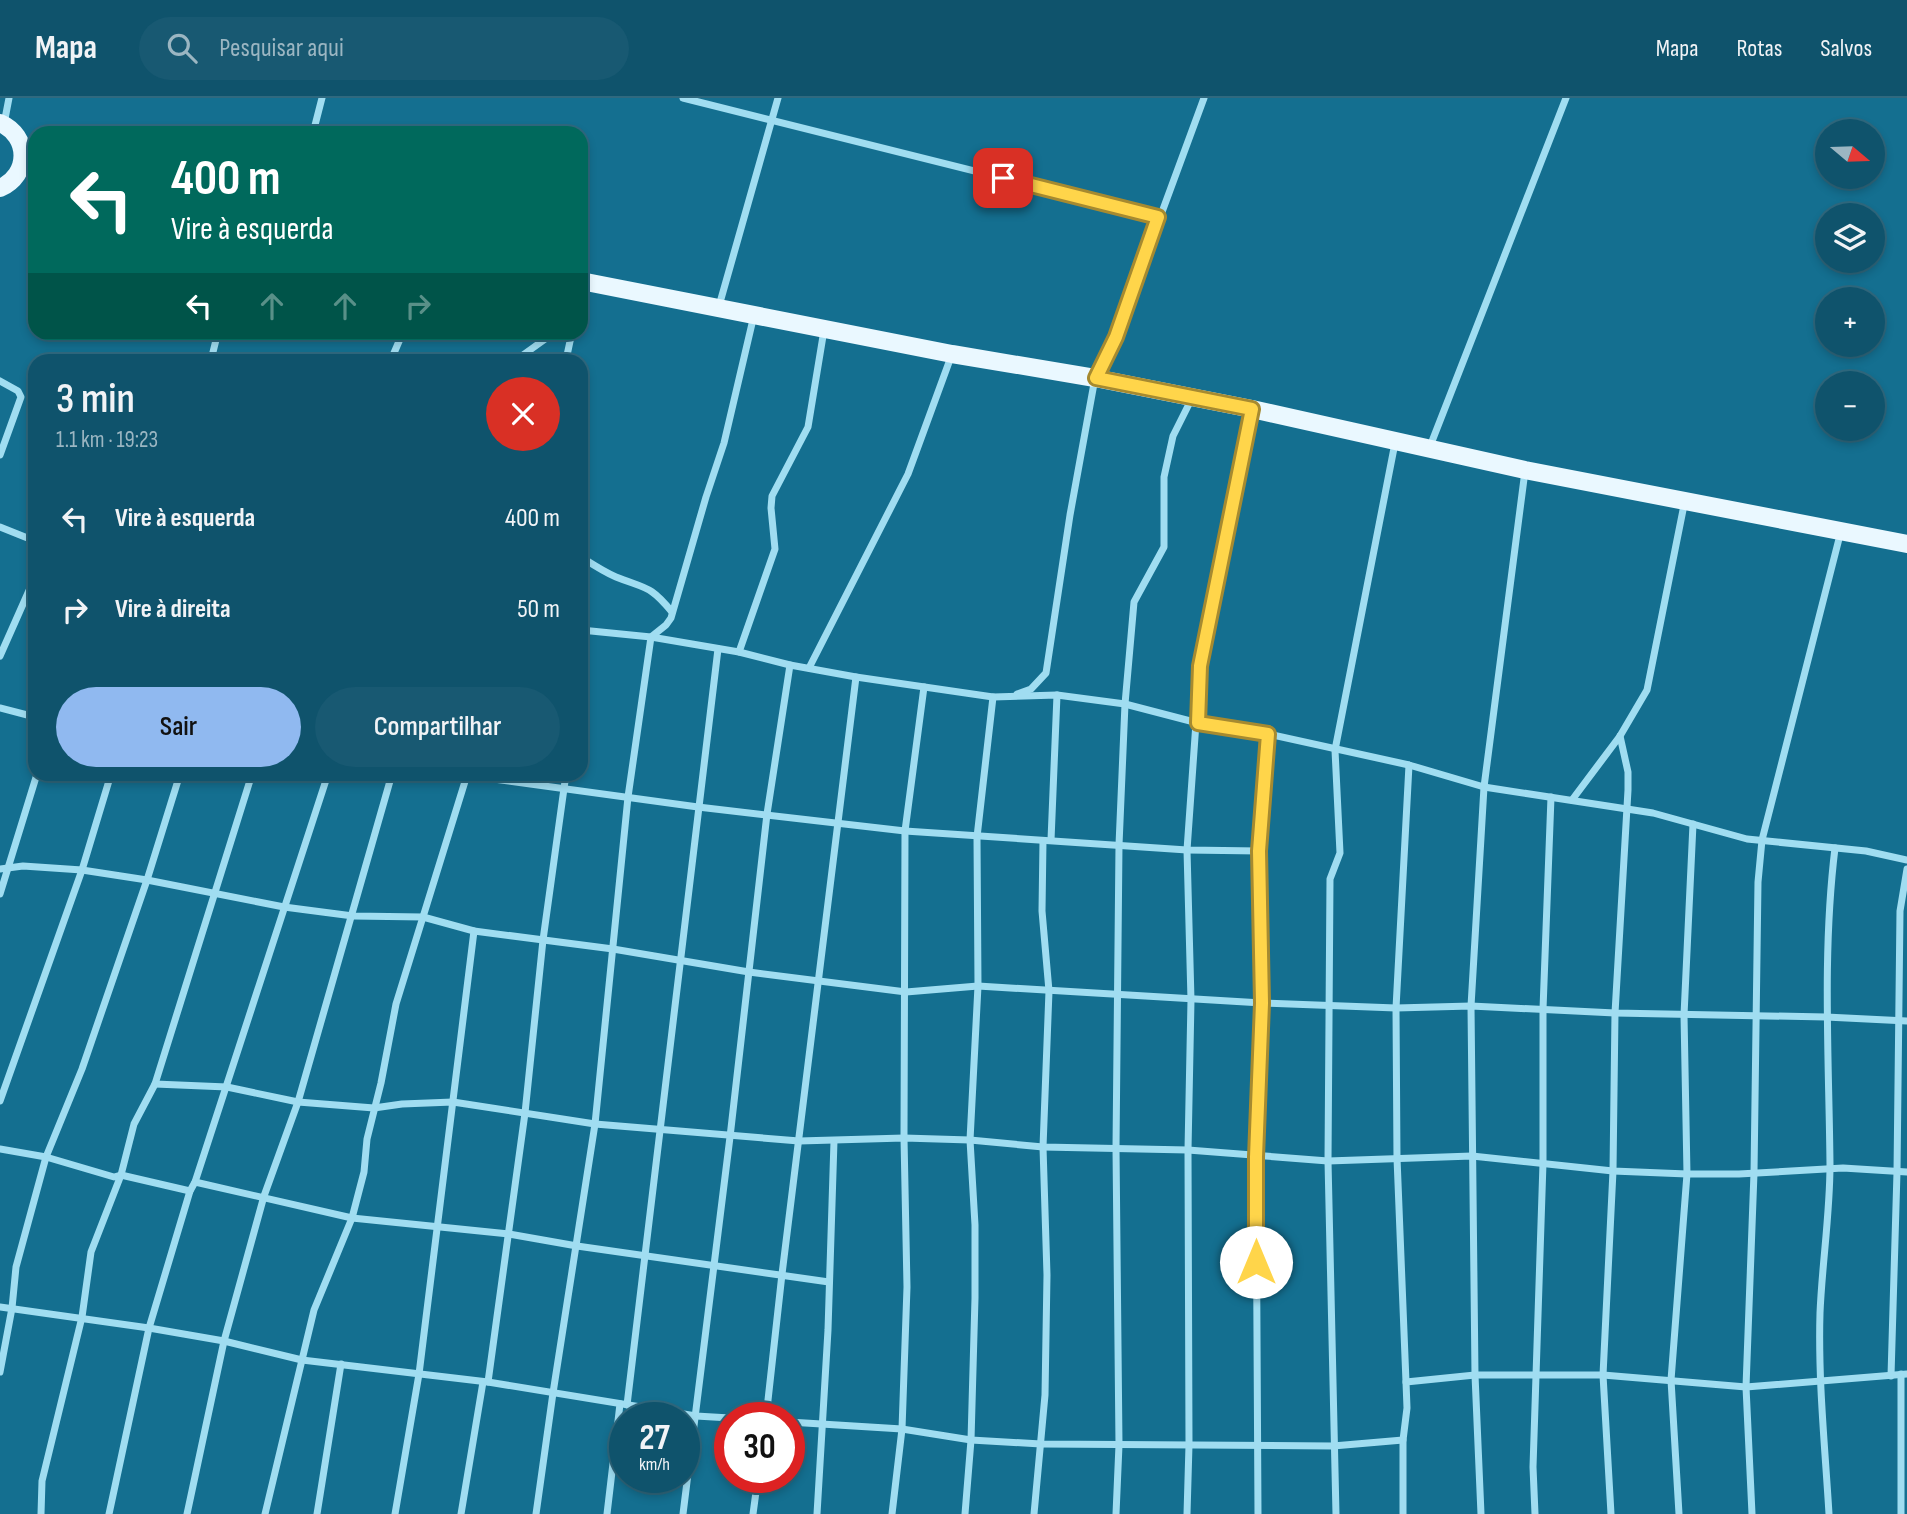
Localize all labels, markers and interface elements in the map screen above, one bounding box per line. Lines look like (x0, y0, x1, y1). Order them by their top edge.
search box (139, 17, 629, 80)
text: Mapa (35, 28, 97, 68)
icon: search (163, 29, 201, 67)
text: Pesquisar aqui (219, 33, 344, 64)
text: Mapa (1656, 34, 1699, 63)
text: Rotas (1737, 34, 1782, 63)
text: Salvos (1820, 34, 1872, 63)
north arrow (1815, 119, 1885, 189)
map controls (1815, 119, 1885, 441)
pin (973, 148, 1033, 208)
text: 400 m (171, 150, 281, 209)
icon: left (56, 154, 147, 245)
icon: arrive (984, 159, 1022, 197)
button: layers (1815, 203, 1885, 273)
text: Vire à esquerda (171, 210, 334, 249)
icon: left (180, 287, 218, 325)
icon: ahead (253, 287, 291, 325)
icon: ahead (326, 287, 364, 325)
icon: right (399, 287, 437, 325)
button: + (1815, 287, 1885, 357)
button: − (1815, 371, 1885, 441)
text: 3 min (56, 374, 135, 425)
button: close (486, 377, 560, 451)
text: 1.1 km · 19:23 (56, 426, 158, 454)
icon: left (56, 500, 94, 538)
text: Vire à esquerda (115, 503, 255, 534)
text: 400 m (505, 503, 560, 534)
icon: right (56, 591, 94, 629)
text: Vire à direita (115, 594, 231, 625)
text: 50 m (517, 594, 560, 625)
button: Sair (56, 687, 301, 767)
button: Compartilhar (315, 687, 560, 767)
position arrow (1219, 1225, 1293, 1299)
speed limit sign: 30 (714, 1402, 805, 1493)
text: 27 (639, 1417, 670, 1460)
text: km/h (639, 1454, 670, 1475)

